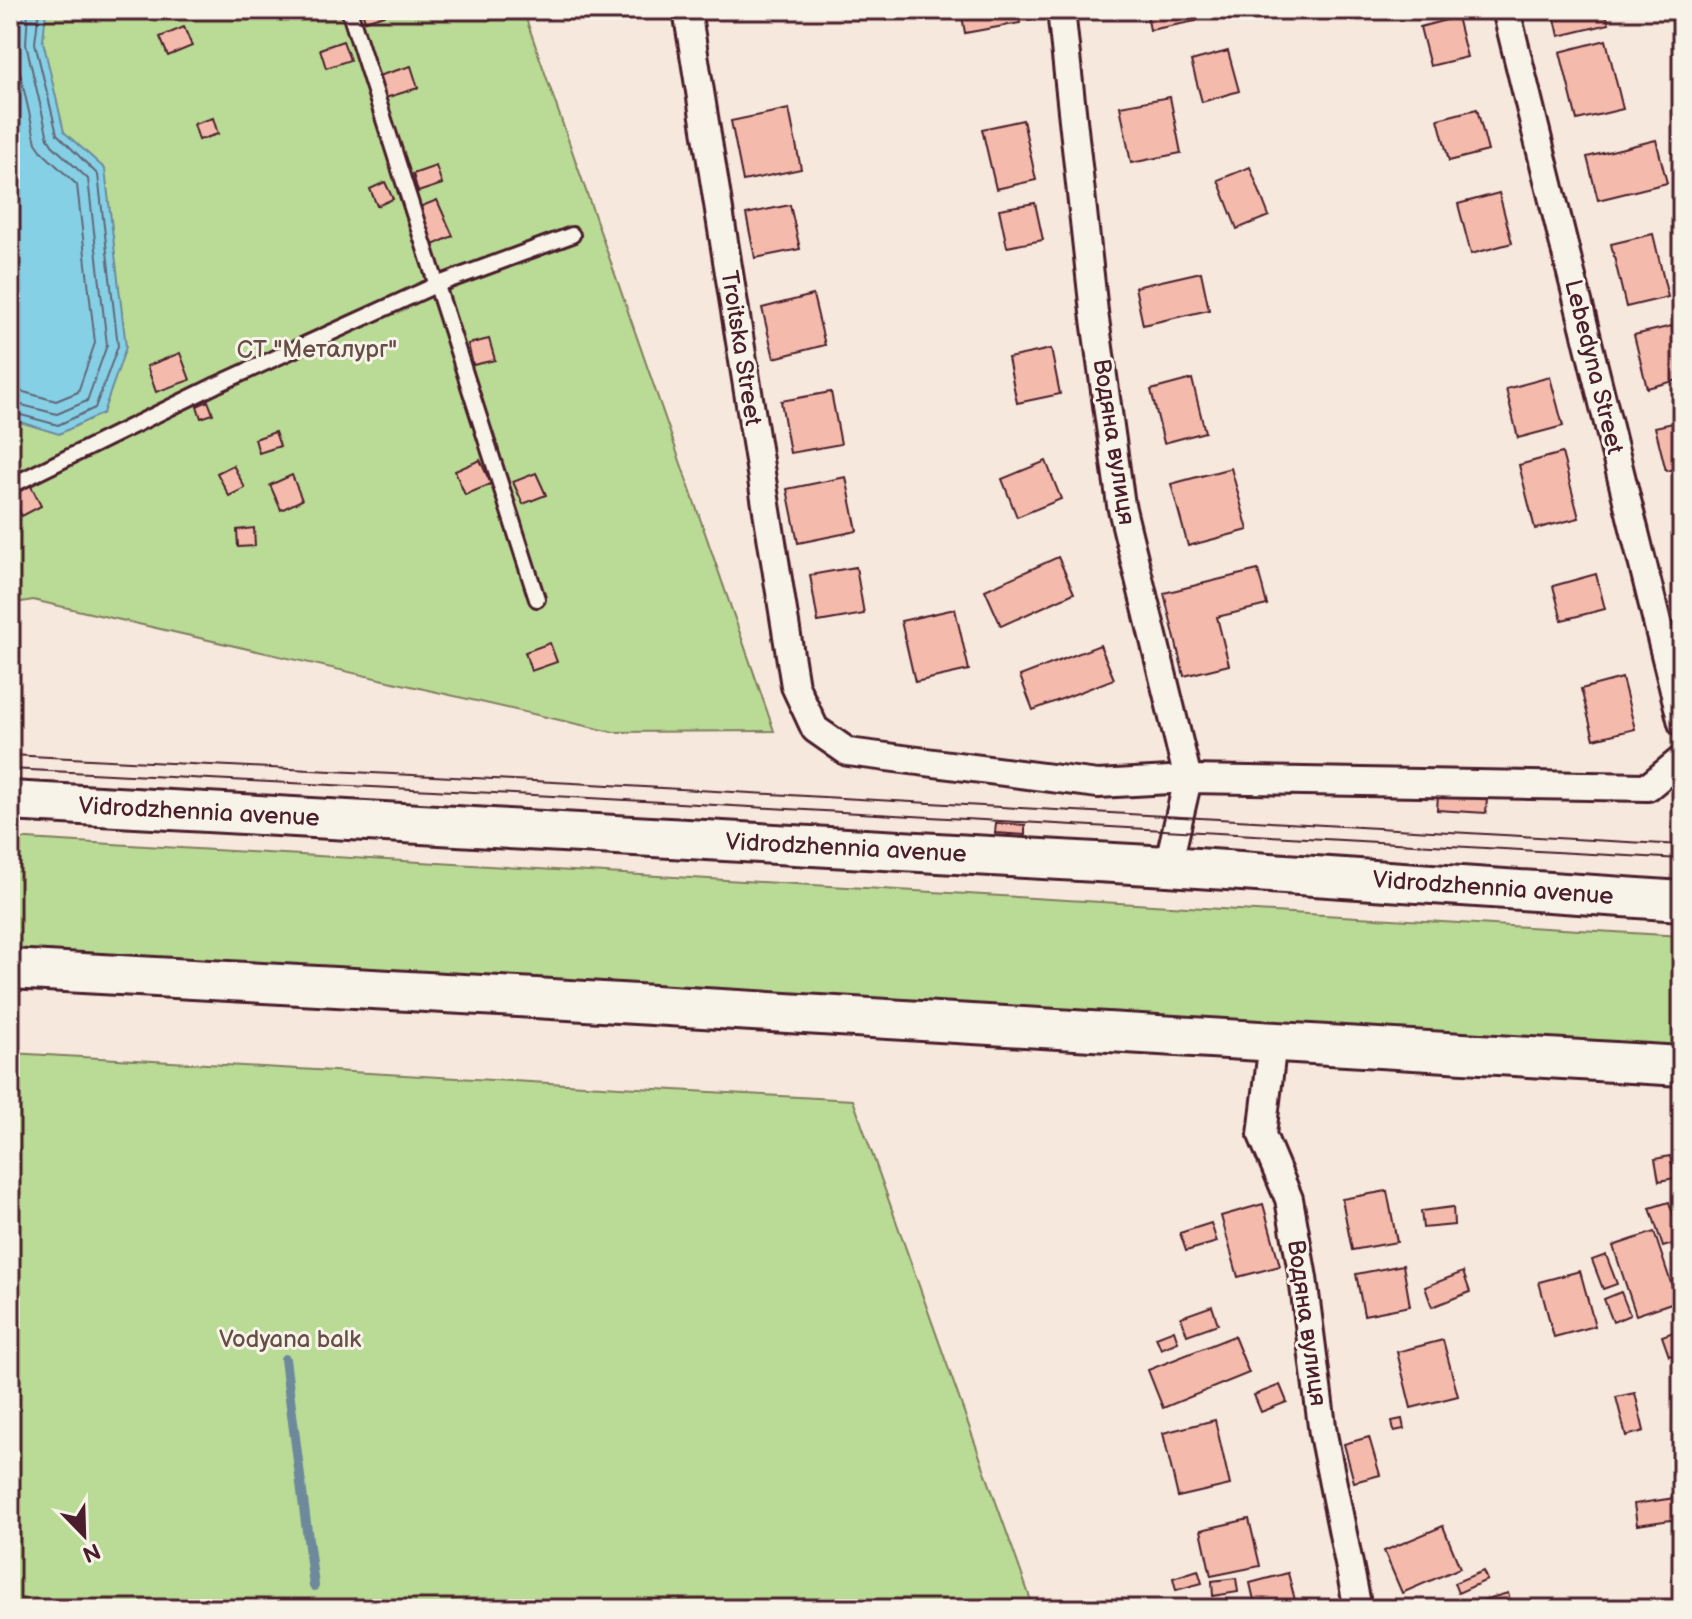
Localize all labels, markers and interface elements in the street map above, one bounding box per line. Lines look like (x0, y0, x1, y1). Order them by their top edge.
street label: Troitska Street (714, 268, 768, 428)
street label: Lebedyna Street (1558, 277, 1630, 458)
park label: СТ "Металург" (237, 335, 397, 364)
street label: Водяна вулиця (1087, 357, 1141, 527)
street label: Vidrodzhennia avenue (78, 791, 320, 833)
street label: Vidrodzhennia avenue (725, 827, 967, 869)
street label: Vidrodzhennia avenue (1371, 865, 1615, 911)
street label: Водяна вулиця (1281, 1238, 1333, 1408)
park label: Vodyana balk (219, 1325, 361, 1354)
north arrow (44, 1495, 124, 1575)
text: N (78, 1536, 104, 1568)

